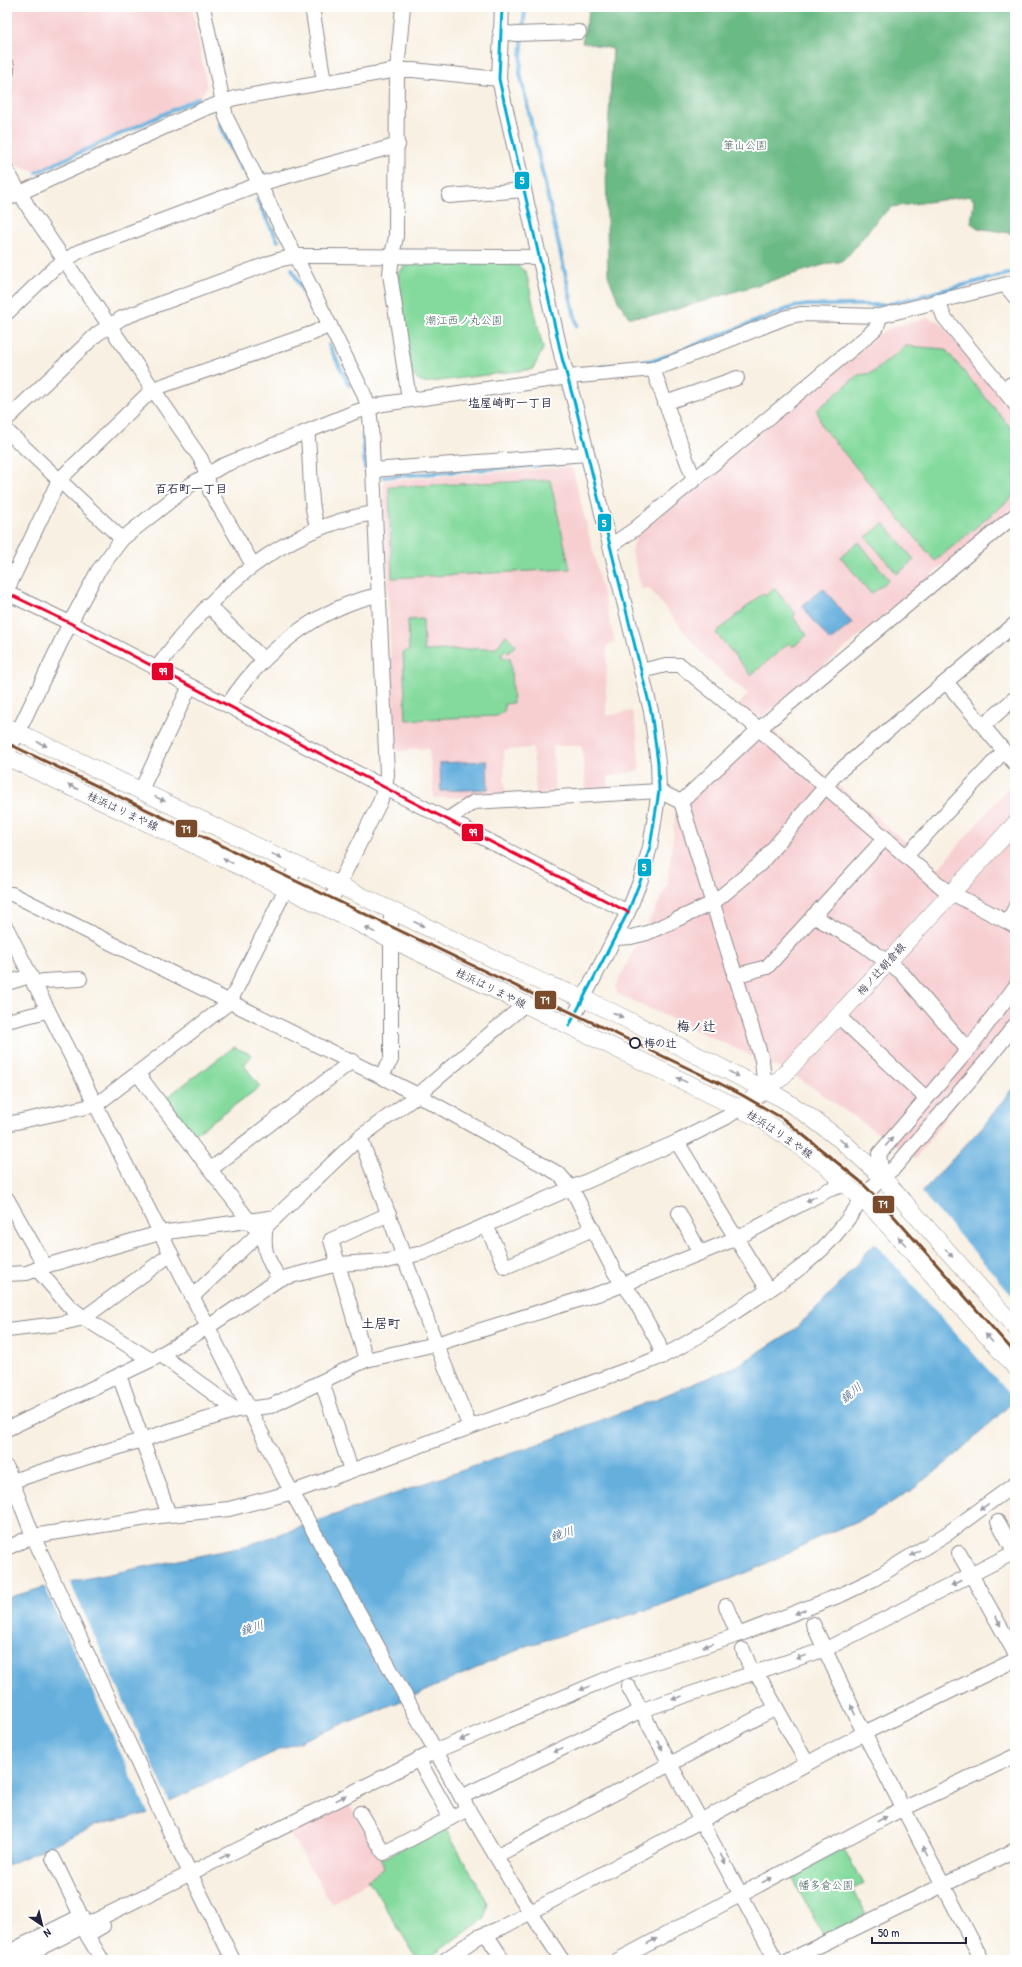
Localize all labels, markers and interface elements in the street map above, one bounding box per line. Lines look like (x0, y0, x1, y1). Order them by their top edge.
park label: 筆山公園 (723, 138, 767, 152)
line badge: 5 (514, 171, 530, 190)
text: 5 (520, 173, 525, 187)
park label: 潮江西ノ丸公園 (426, 313, 503, 327)
district label: 塩屋崎町一丁目 (468, 394, 552, 411)
district label: 百石町一丁目 (155, 480, 227, 497)
line badge: 5 (597, 513, 612, 532)
text: 5 (602, 516, 607, 530)
line badge: 99 (151, 662, 174, 681)
text: 99 (159, 664, 167, 678)
one-way arrow (37, 741, 48, 747)
one-way arrow (67, 784, 78, 790)
street label: 桂浜はりまや線 (85, 788, 161, 834)
one-way arrow (154, 796, 165, 802)
line badge: T1 (175, 819, 198, 838)
text: T1 (180, 822, 191, 836)
line badge: 99 (461, 823, 484, 842)
text: 99 (469, 825, 477, 839)
one-way arrow (271, 853, 282, 859)
one-way arrow (222, 858, 234, 864)
line badge: 5 (637, 858, 652, 877)
text: 5 (642, 860, 647, 874)
one-way arrow (414, 921, 425, 927)
one-way arrow (365, 926, 376, 933)
street label: 梅ノ辻朝倉線 (854, 940, 908, 998)
street label: 桂浜はりまや線 (453, 965, 529, 1011)
line badge: T1 (534, 990, 557, 1010)
text: T1 (539, 993, 550, 1007)
one-way arrow (613, 1012, 624, 1018)
district label: 梅ノ辻 (676, 1017, 716, 1035)
place label: 梅の辻 (644, 1036, 677, 1050)
marker: 梅の辻 (629, 1037, 641, 1049)
one-way arrow (728, 1071, 740, 1077)
one-way arrow (676, 1077, 687, 1083)
street label: 桂浜はりまや線 (744, 1107, 816, 1161)
one-way arrow (885, 1136, 894, 1147)
one-way arrow (838, 1138, 849, 1147)
line badge: T1 (872, 1195, 895, 1214)
one-way arrow (805, 1196, 816, 1202)
text: T1 (877, 1197, 888, 1211)
one-way arrow (898, 1236, 907, 1247)
one-way arrow (945, 1247, 954, 1258)
district label: 土居町 (361, 1314, 401, 1332)
one-way arrow (984, 1333, 994, 1343)
water label: 鏡川 (836, 1378, 865, 1407)
one-way arrow (978, 1503, 989, 1511)
water label: 鏡川 (548, 1522, 576, 1545)
one-way arrow (909, 1550, 921, 1557)
one-way arrow (950, 1580, 962, 1586)
one-way arrow (794, 1609, 805, 1615)
one-way arrow (994, 1615, 1001, 1627)
water label: 鏡川 (238, 1616, 266, 1639)
one-way arrow (701, 1642, 713, 1648)
one-way arrow (794, 1654, 806, 1660)
one-way arrow (579, 1685, 591, 1691)
one-way arrow (671, 1695, 683, 1701)
one-way arrow (850, 1705, 856, 1716)
one-way arrow (459, 1736, 471, 1742)
one-way arrow (657, 1739, 664, 1751)
one-way arrow (553, 1747, 564, 1753)
one-way arrow (336, 1795, 347, 1801)
one-way arrow (876, 1816, 888, 1823)
one-way arrow (922, 1845, 928, 1857)
one-way arrow (220, 1853, 231, 1859)
one-way arrow (719, 1853, 726, 1865)
one-way arrow (761, 1877, 772, 1883)
park label: 幡多倉公園 (799, 1878, 854, 1892)
north arrow (22, 1905, 62, 1945)
scale bar (872, 1919, 966, 1945)
text: 50 m (878, 1924, 899, 1941)
text: N (41, 1926, 54, 1941)
one-way arrow (646, 1938, 658, 1945)

